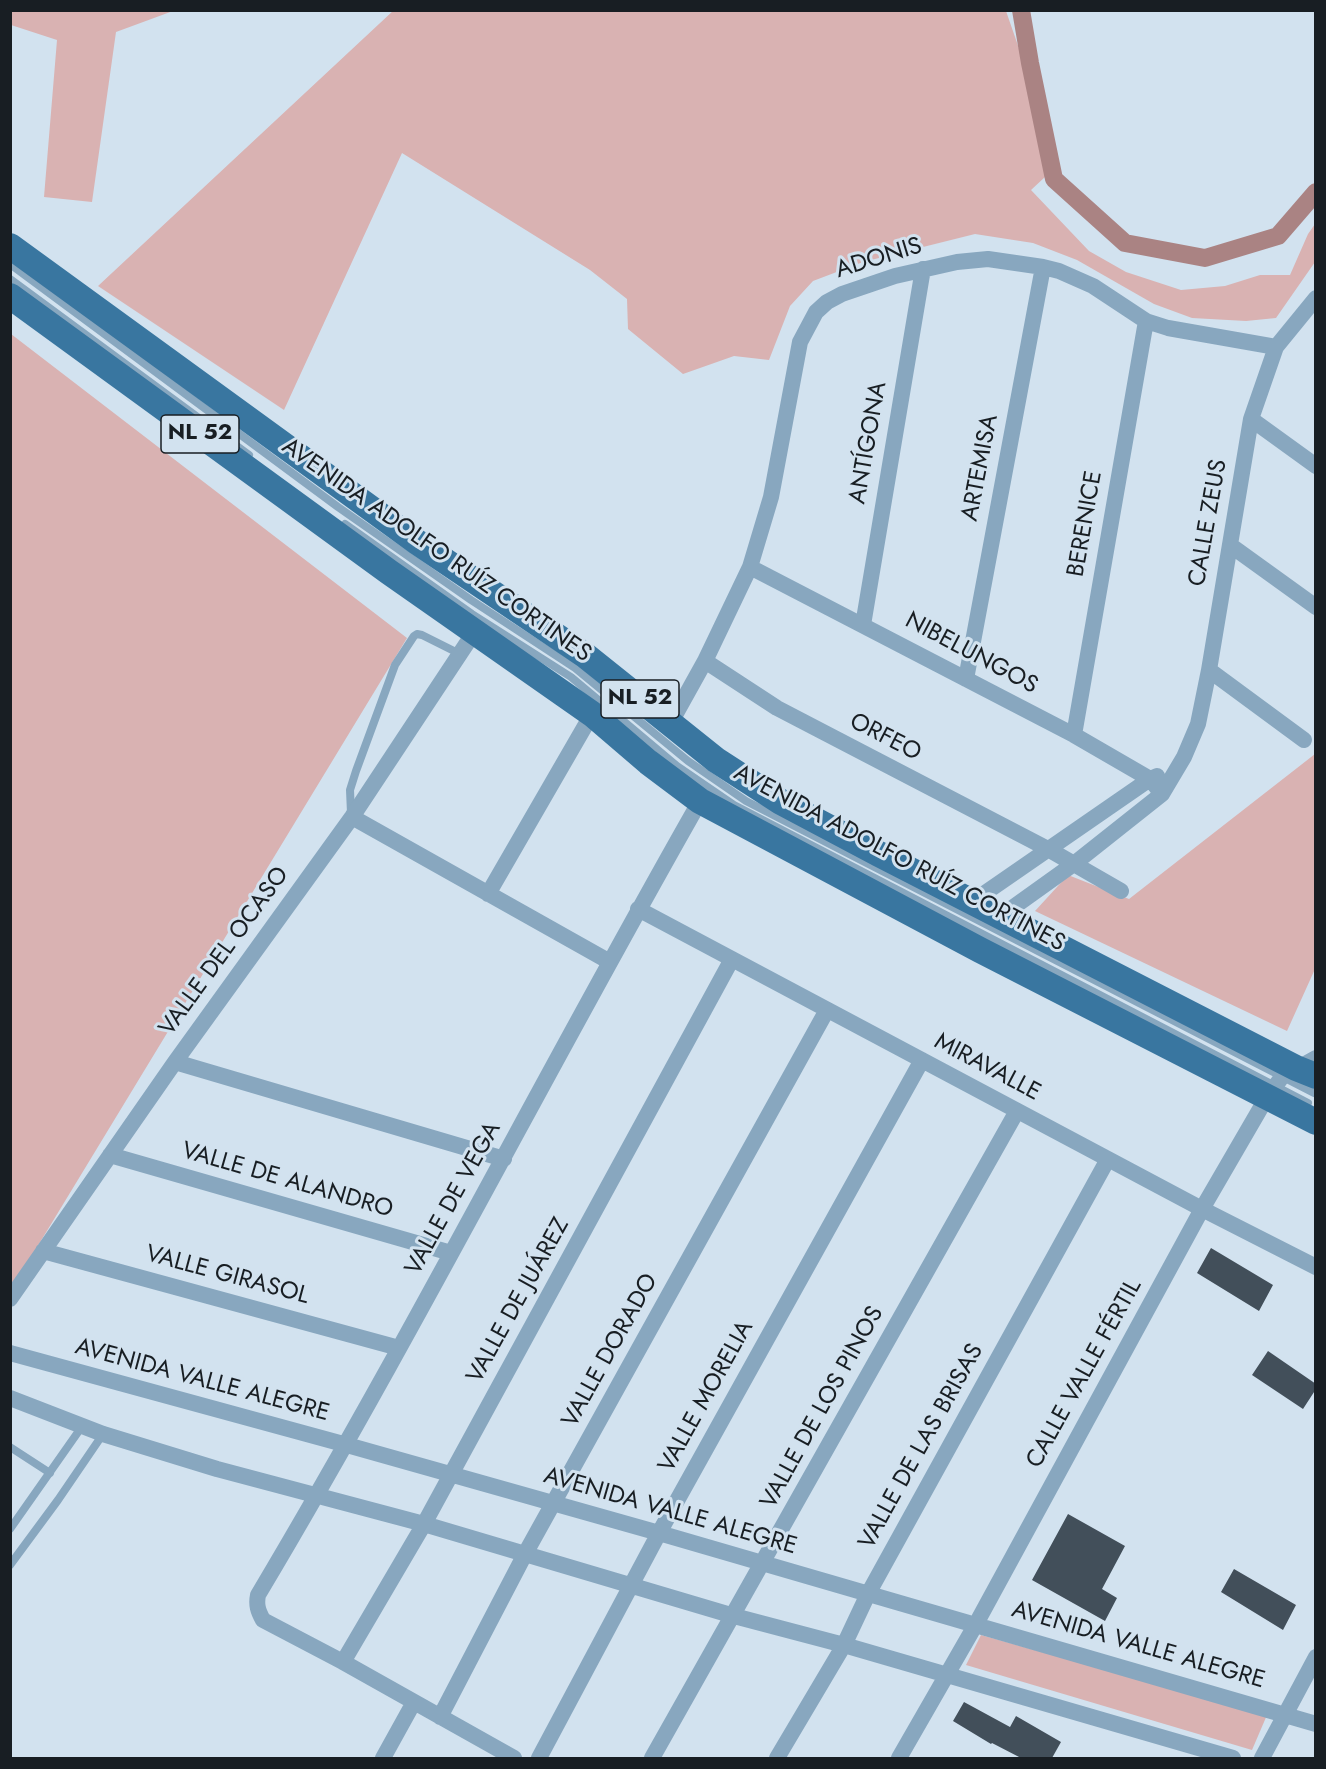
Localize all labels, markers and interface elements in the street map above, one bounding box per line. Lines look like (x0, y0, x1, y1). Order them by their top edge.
street label: ADONIS (832, 232, 926, 286)
street label: ANTÍGONA (844, 380, 894, 506)
street label: ARTEMISA (957, 412, 1005, 524)
road number: NL 52 (161, 415, 239, 453)
street label: AVENIDA ADOLFO RUÍZ CORTINES (276, 433, 596, 669)
street label: CALLE ZEUS (1184, 457, 1234, 589)
street label: BERENICE (1062, 469, 1110, 579)
street label: NIBELUNGOS (900, 607, 1042, 701)
road number: NL 52 (601, 680, 679, 718)
street label: ORFEO (844, 708, 926, 768)
street label: AVENIDA ADOLFO RUÍZ CORTINES (728, 759, 1070, 959)
street label: VALLE DEL OCASO (154, 862, 296, 1042)
street label: MIRAVALLE (929, 1028, 1045, 1108)
street label: VALLE DE VEGA (400, 1117, 508, 1281)
street label: VALLE DE ALANDRO (178, 1137, 396, 1225)
street label: VALLE DE JUÁREZ (462, 1213, 576, 1389)
street label: VALLE GIRASOL (142, 1240, 312, 1312)
street label: VALLE DORADO (557, 1269, 665, 1433)
street label: CALLE VALLE FÉRTIL (1021, 1274, 1149, 1474)
street label: VALLE DE LOS PINOS (755, 1302, 891, 1514)
street label: VALLE MORELIA (653, 1316, 761, 1478)
street label: AVENIDA VALLE ALEGRE (72, 1333, 332, 1429)
street label: VALLE DE LAS BRISAS (854, 1339, 990, 1555)
street label: AVENIDA VALLE ALEGRE (540, 1462, 800, 1562)
street label: AVENIDA VALLE ALEGRE (1008, 1596, 1268, 1696)

